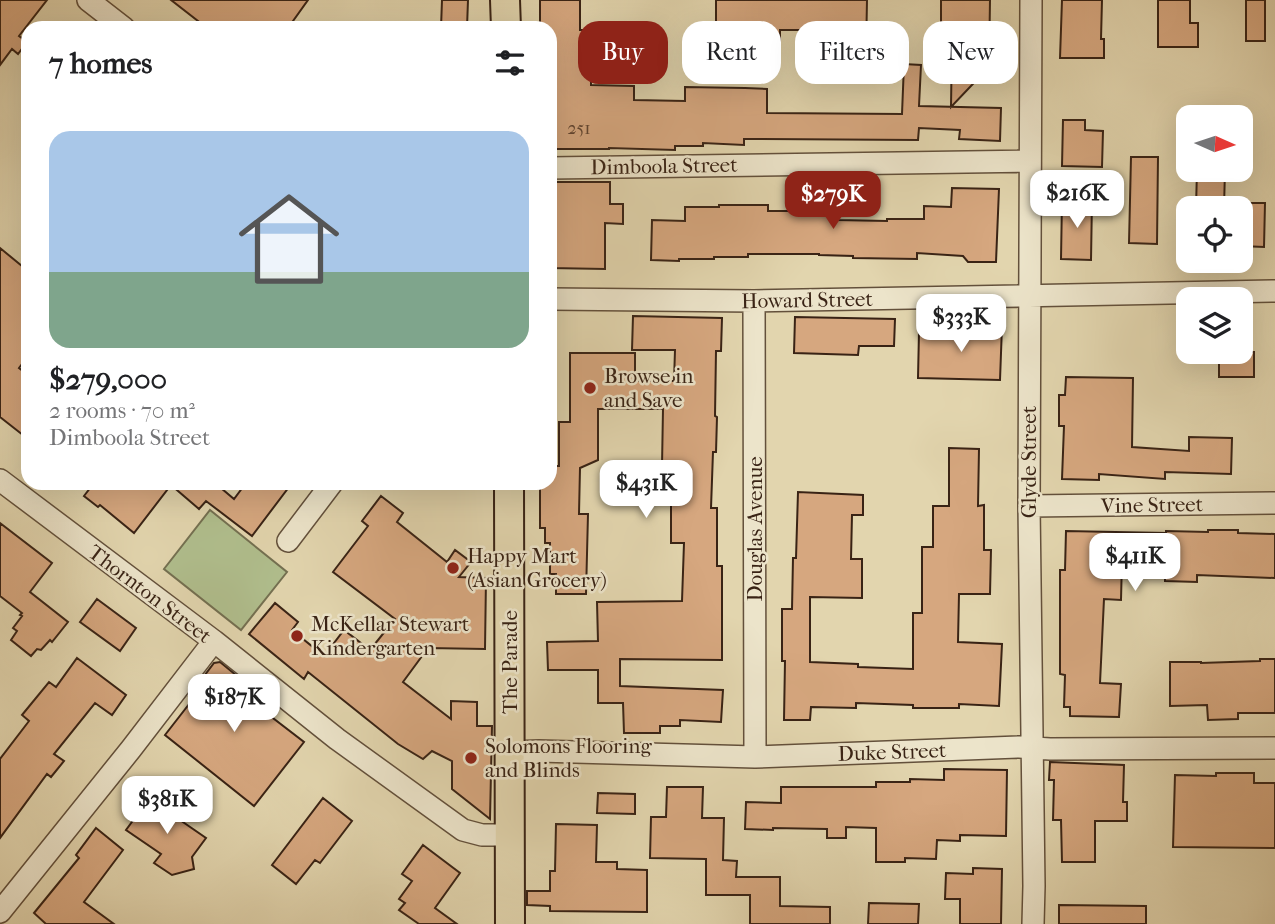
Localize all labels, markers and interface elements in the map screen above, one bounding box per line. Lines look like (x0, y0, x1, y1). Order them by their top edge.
chip: Buy (578, 21, 668, 84)
chip: Rent (682, 21, 781, 84)
chip: Filters (795, 21, 909, 84)
chip: New (923, 21, 1018, 84)
icon: filters (491, 44, 529, 82)
text: 7 homes (49, 46, 152, 81)
north arrow (1176, 105, 1253, 182)
map controls (1176, 105, 1253, 364)
house number: 251 (567, 118, 591, 139)
street label: Dimboola Street (590, 153, 738, 179)
pin: $216K (1028, 170, 1126, 230)
pin: $279K (784, 172, 882, 231)
icon: home (226, 176, 352, 302)
text: $216K (1046, 179, 1108, 206)
text: $279K (801, 180, 865, 207)
button: locate (1176, 196, 1253, 273)
street label: Howard Street (741, 287, 874, 313)
button: layers (1176, 287, 1253, 364)
pin: $333K (912, 294, 1010, 354)
text: $333K (932, 303, 990, 330)
text: $279,000 (49, 362, 167, 397)
place label: Browse in and Save (604, 364, 693, 412)
marker: Browse in and Save (582, 380, 598, 396)
text: 2 rooms · 70 m² (49, 397, 195, 424)
street label: Glyde Street (1017, 405, 1041, 518)
text: Dimboola Street (49, 424, 210, 451)
street label: Douglas Avenue (743, 456, 767, 602)
pin: $431K (597, 461, 695, 520)
text: $431K (616, 469, 676, 496)
street label: Vine Street (1100, 492, 1204, 518)
pin: $411K (1086, 534, 1184, 593)
street label: Thornton Street (84, 540, 217, 648)
text: $411K (1105, 542, 1165, 569)
place label: Happy Mart (Asian Grocery) (467, 544, 607, 592)
marker: Happy Mart (Asian Grocery) (445, 560, 461, 576)
street label: The Parade (498, 610, 522, 714)
place label: McKellar Stewart Kindergarten (311, 612, 470, 660)
marker: McKellar Stewart Kindergarten (289, 628, 305, 644)
pin: $187K (185, 674, 283, 734)
text: $187K (204, 683, 264, 710)
place label: Solomons Flooring and Blinds (485, 734, 652, 782)
street label: Duke Street (837, 738, 947, 766)
marker: Solomons Flooring and Blinds (463, 750, 479, 766)
pin: $381K (118, 776, 216, 836)
text: $381K (138, 785, 196, 812)

